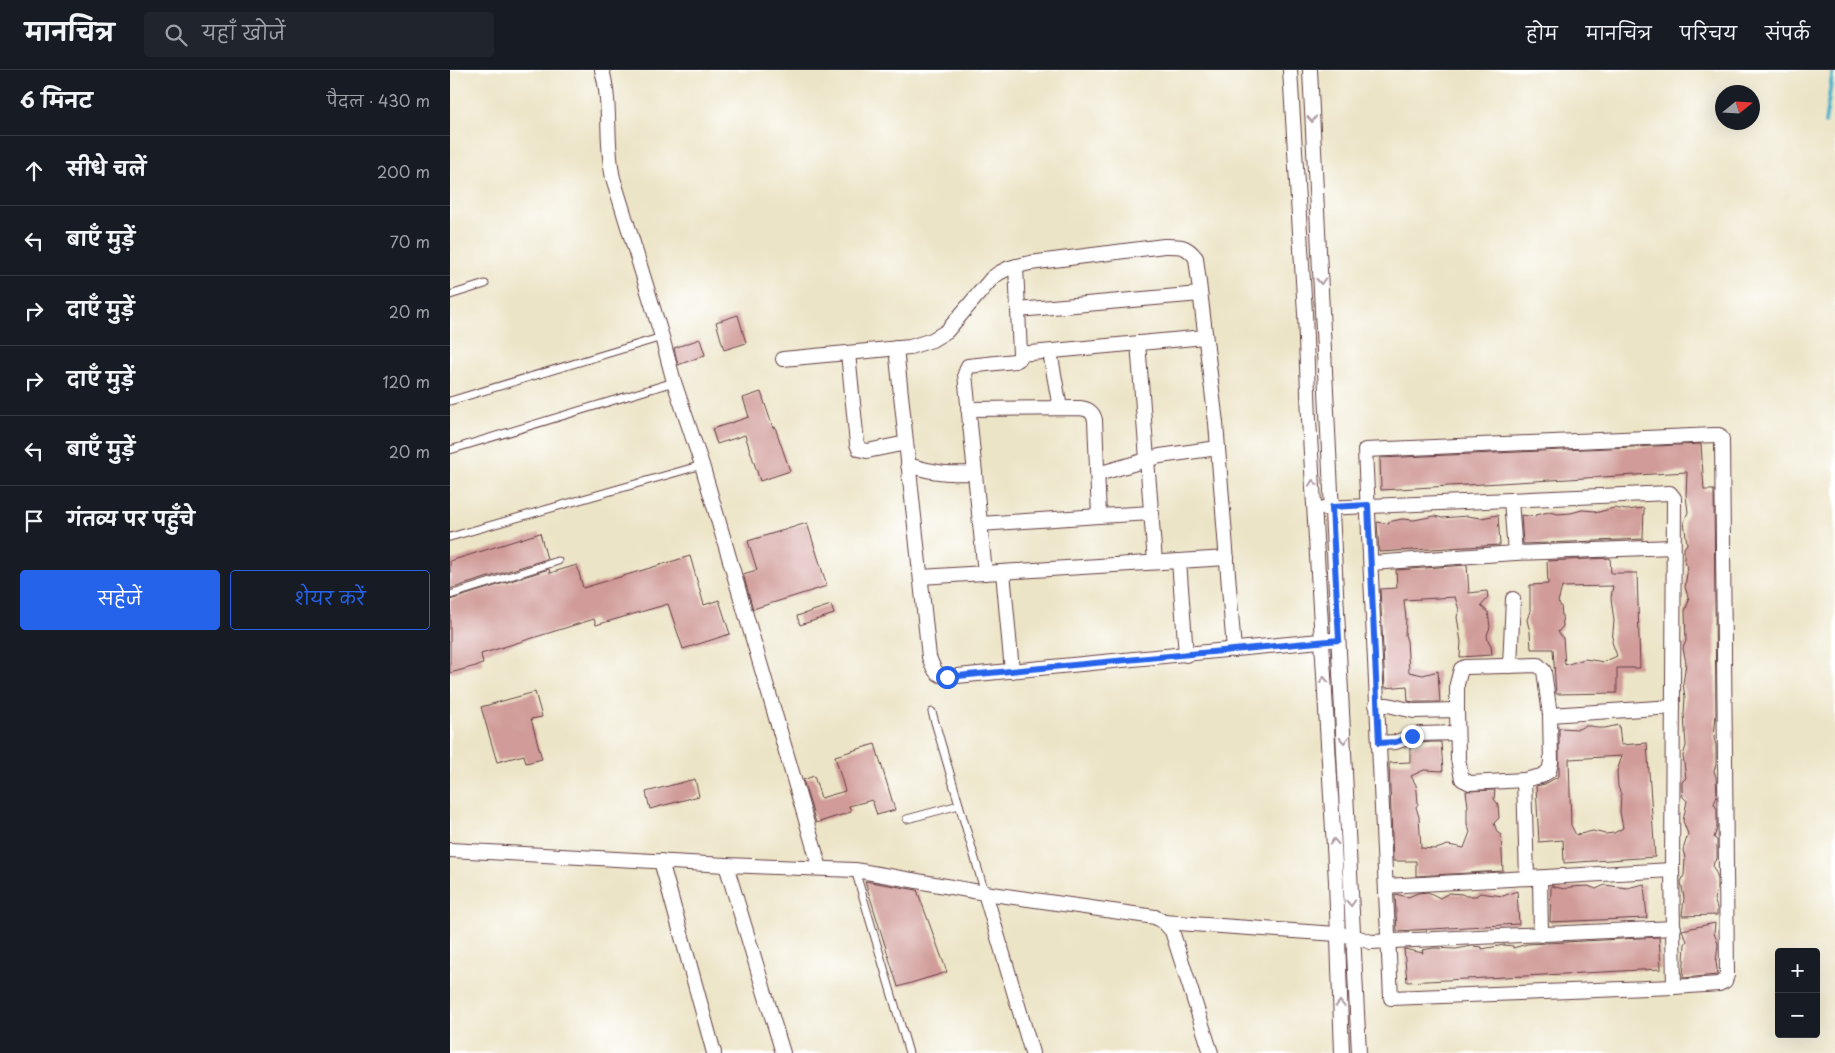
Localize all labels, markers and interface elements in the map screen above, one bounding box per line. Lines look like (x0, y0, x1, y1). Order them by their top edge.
search box (144, 12, 494, 57)
text: मानचित्र (25, 13, 114, 49)
text: यहाँ खोजें (202, 18, 285, 46)
text: होम (1526, 19, 1558, 46)
text: मानचित्र (1586, 19, 1652, 46)
text: परिचय (1680, 19, 1737, 46)
text: संपर्क (1765, 19, 1810, 46)
icon: search (162, 21, 190, 49)
text: 6 मिनट (20, 83, 93, 115)
north arrow (1715, 85, 1760, 130)
text: पैदल · 430 m (327, 88, 430, 112)
one-way arrow (1307, 115, 1318, 123)
text: सीधे चलें (67, 154, 146, 182)
icon: ahead (20, 157, 48, 185)
text: 200 m (377, 159, 430, 183)
text: बाएँ मुड़ें (67, 224, 135, 252)
icon: left (20, 227, 48, 255)
text: 70 m (390, 229, 430, 253)
one-way arrow (1315, 277, 1326, 285)
text: दाएँ मुड़ें (67, 294, 134, 322)
icon: right (20, 297, 48, 325)
text: 20 m (389, 299, 430, 323)
text: दाएँ मुड़ें (67, 364, 134, 392)
icon: right (20, 367, 48, 395)
text: 120 m (383, 369, 430, 393)
text: बाएँ मुड़ें (67, 434, 135, 462)
icon: left (20, 437, 48, 465)
text: 20 m (389, 439, 430, 463)
one-way arrow (1308, 478, 1319, 486)
text: गंतव्य पर पहुँचे (67, 504, 195, 532)
icon: arrive (20, 507, 48, 535)
button: सहेजें (20, 570, 220, 630)
button: शेयर करें (230, 570, 430, 630)
route start (936, 666, 959, 689)
one-way arrow (1319, 675, 1329, 683)
route end (1401, 725, 1424, 748)
one-way arrow (1338, 737, 1349, 745)
one-way arrow (1328, 838, 1339, 846)
one-way arrow (1346, 899, 1356, 907)
map controls (1775, 948, 1820, 1038)
button: + (1775, 948, 1820, 993)
button: − (1775, 993, 1820, 1038)
one-way arrow (1335, 1000, 1346, 1008)

